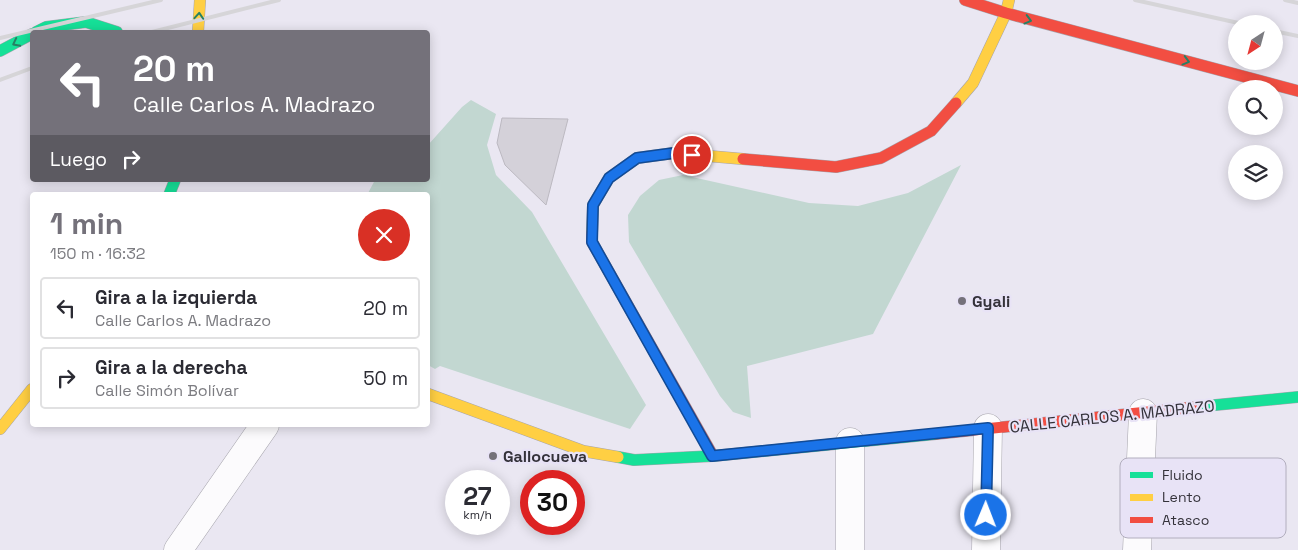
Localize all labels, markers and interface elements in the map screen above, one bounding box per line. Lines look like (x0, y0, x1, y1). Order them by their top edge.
one-way arrow (193, 12, 204, 20)
one-way arrow (1024, 14, 1032, 24)
north arrow (1228, 15, 1282, 70)
map controls (1228, 15, 1283, 200)
one-way arrow (12, 37, 21, 47)
text: 20 m (133, 47, 215, 91)
icon: left (50, 50, 115, 115)
one-way arrow (1181, 55, 1190, 66)
button: search (1228, 80, 1283, 135)
text: Calle Carlos A. Madrazo (133, 90, 375, 118)
pin (671, 134, 713, 176)
icon: arrive (678, 141, 706, 169)
icon: right (117, 145, 145, 173)
button: layers (1228, 145, 1283, 200)
text: Luego (50, 147, 107, 172)
text: 1 min (50, 204, 123, 243)
button: close (358, 209, 410, 261)
text: 150 m · 16:32 (50, 243, 145, 264)
text: Gira a la izquierda (95, 285, 257, 310)
place label: Gyali (972, 291, 1010, 312)
icon: left (52, 294, 80, 322)
marker: Gyali (956, 295, 968, 307)
text: 20 m (363, 296, 408, 321)
text: Calle Carlos A. Madrazo (95, 310, 271, 331)
text: Gira a la derecha (95, 355, 247, 380)
icon: right (52, 364, 80, 392)
text: 50 m (363, 366, 408, 391)
text: Calle Simón Bolívar (95, 380, 239, 401)
street label: CALLE CARLOS A. MADRAZO (1008, 395, 1216, 438)
place label: Gallocueva (503, 446, 587, 467)
marker: Gallocueva (487, 450, 499, 462)
legend (1120, 458, 1286, 538)
text: Fluido (1162, 466, 1203, 484)
speed limit sign: 30 (520, 470, 585, 535)
text: 27 (463, 480, 492, 512)
position arrow (959, 488, 1011, 540)
text: Lento (1162, 488, 1201, 506)
text: km/h (463, 507, 492, 523)
text: Atasco (1162, 511, 1209, 529)

